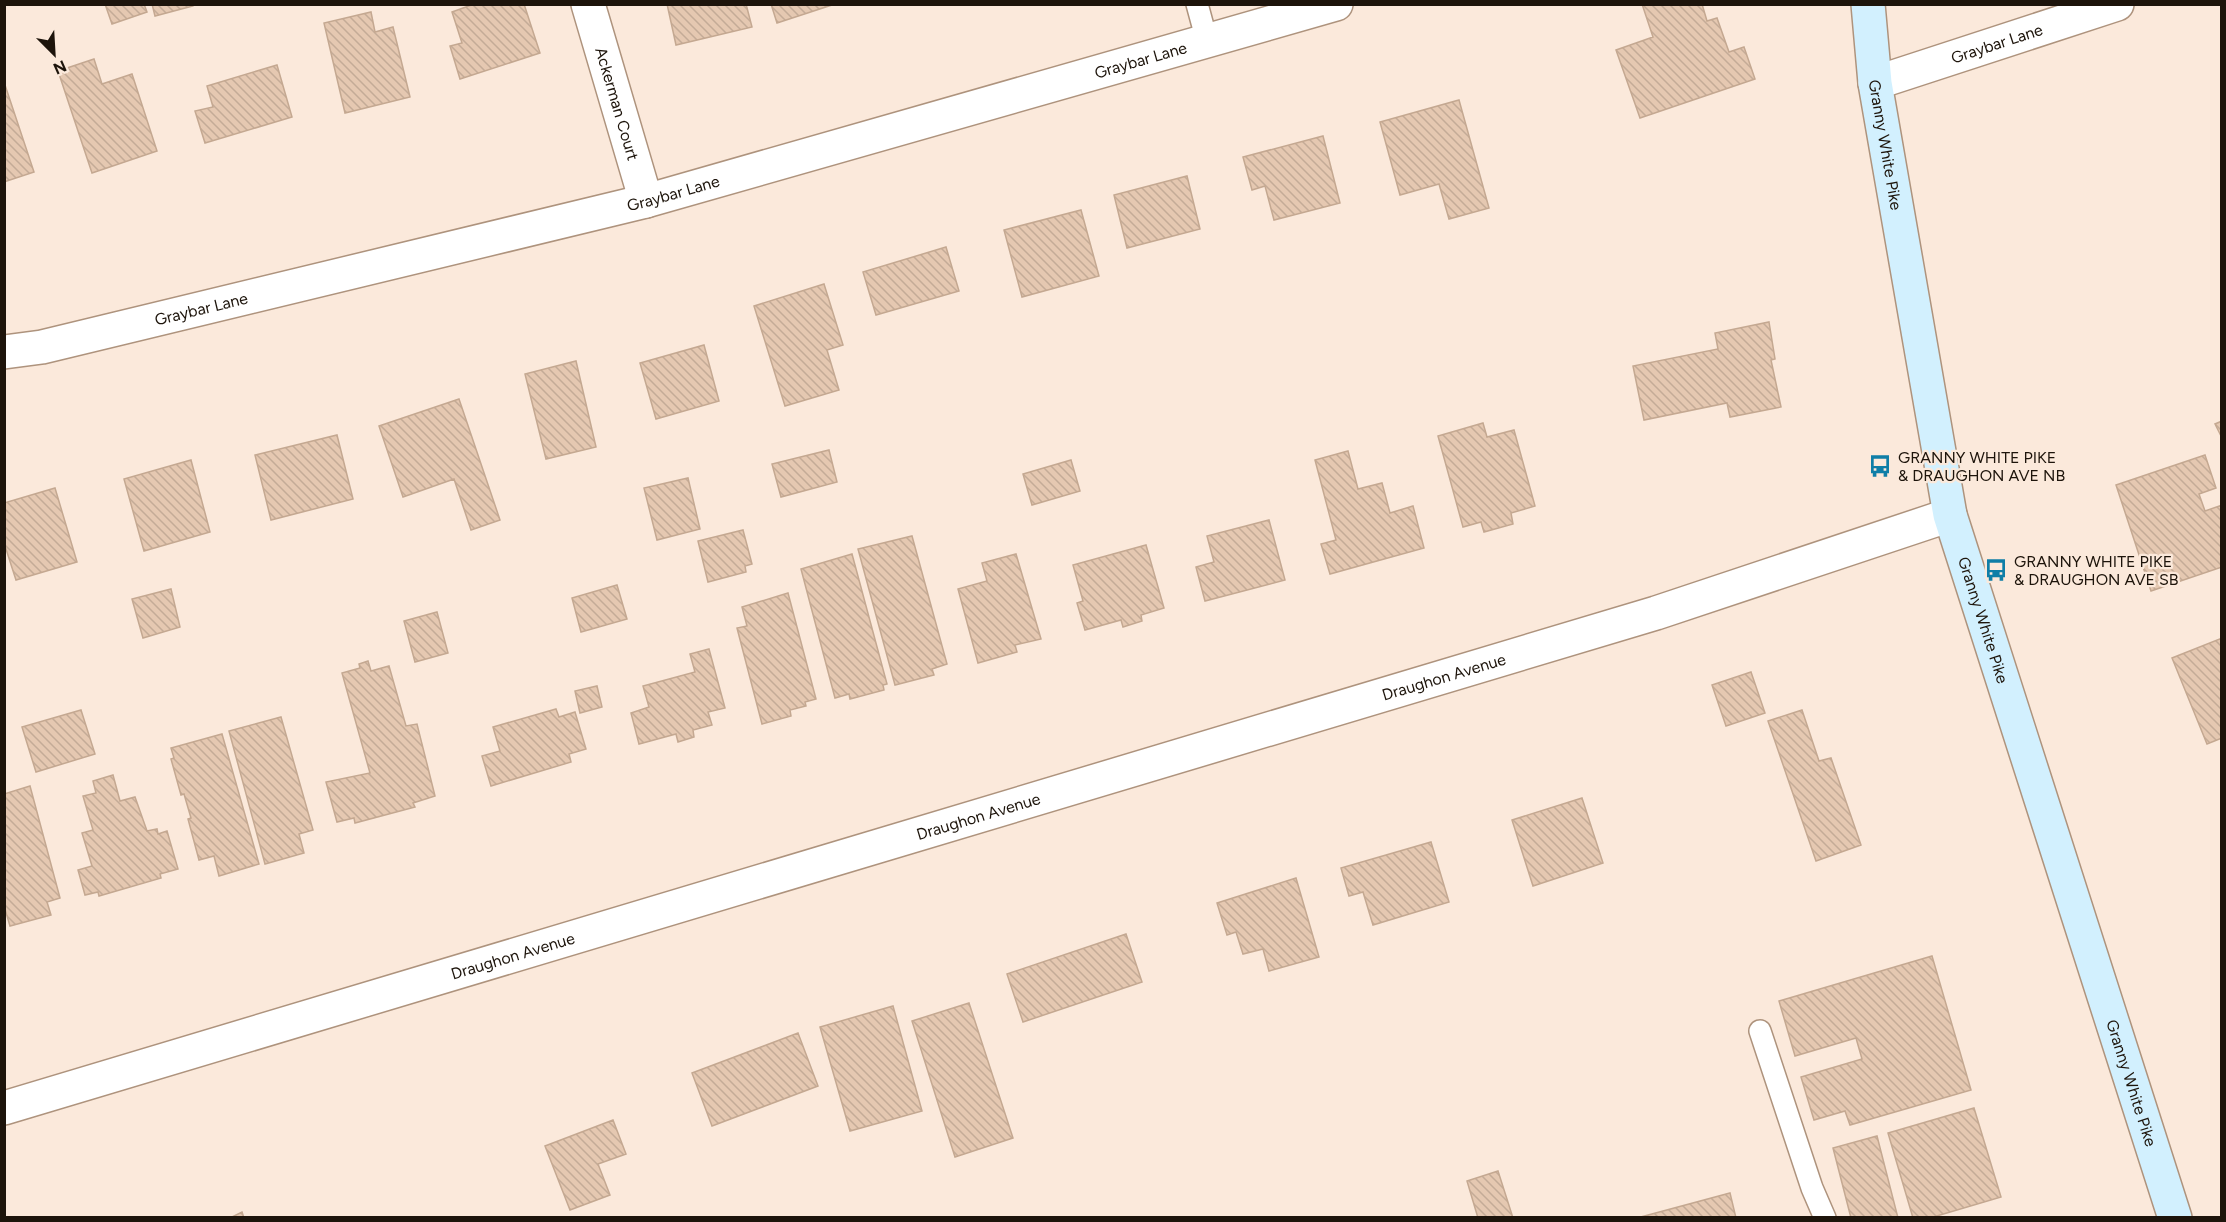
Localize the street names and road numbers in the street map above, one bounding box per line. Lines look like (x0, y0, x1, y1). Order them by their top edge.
street label: Graybar Lane (1949, 20, 2045, 68)
street label: Graybar Lane (1092, 38, 1189, 82)
street label: Ackerman Court (591, 45, 643, 163)
street label: Granny White Pike (1865, 78, 1906, 212)
street label: Graybar Lane (625, 171, 722, 215)
street label: Graybar Lane (153, 289, 250, 329)
street label: Granny White Pike (1954, 554, 2012, 686)
street label: Draughon Avenue (1380, 649, 1508, 705)
street label: Draughon Avenue (914, 789, 1043, 844)
street label: Draughon Avenue (449, 928, 577, 984)
street label: Granny White Pike (2102, 1017, 2161, 1149)

